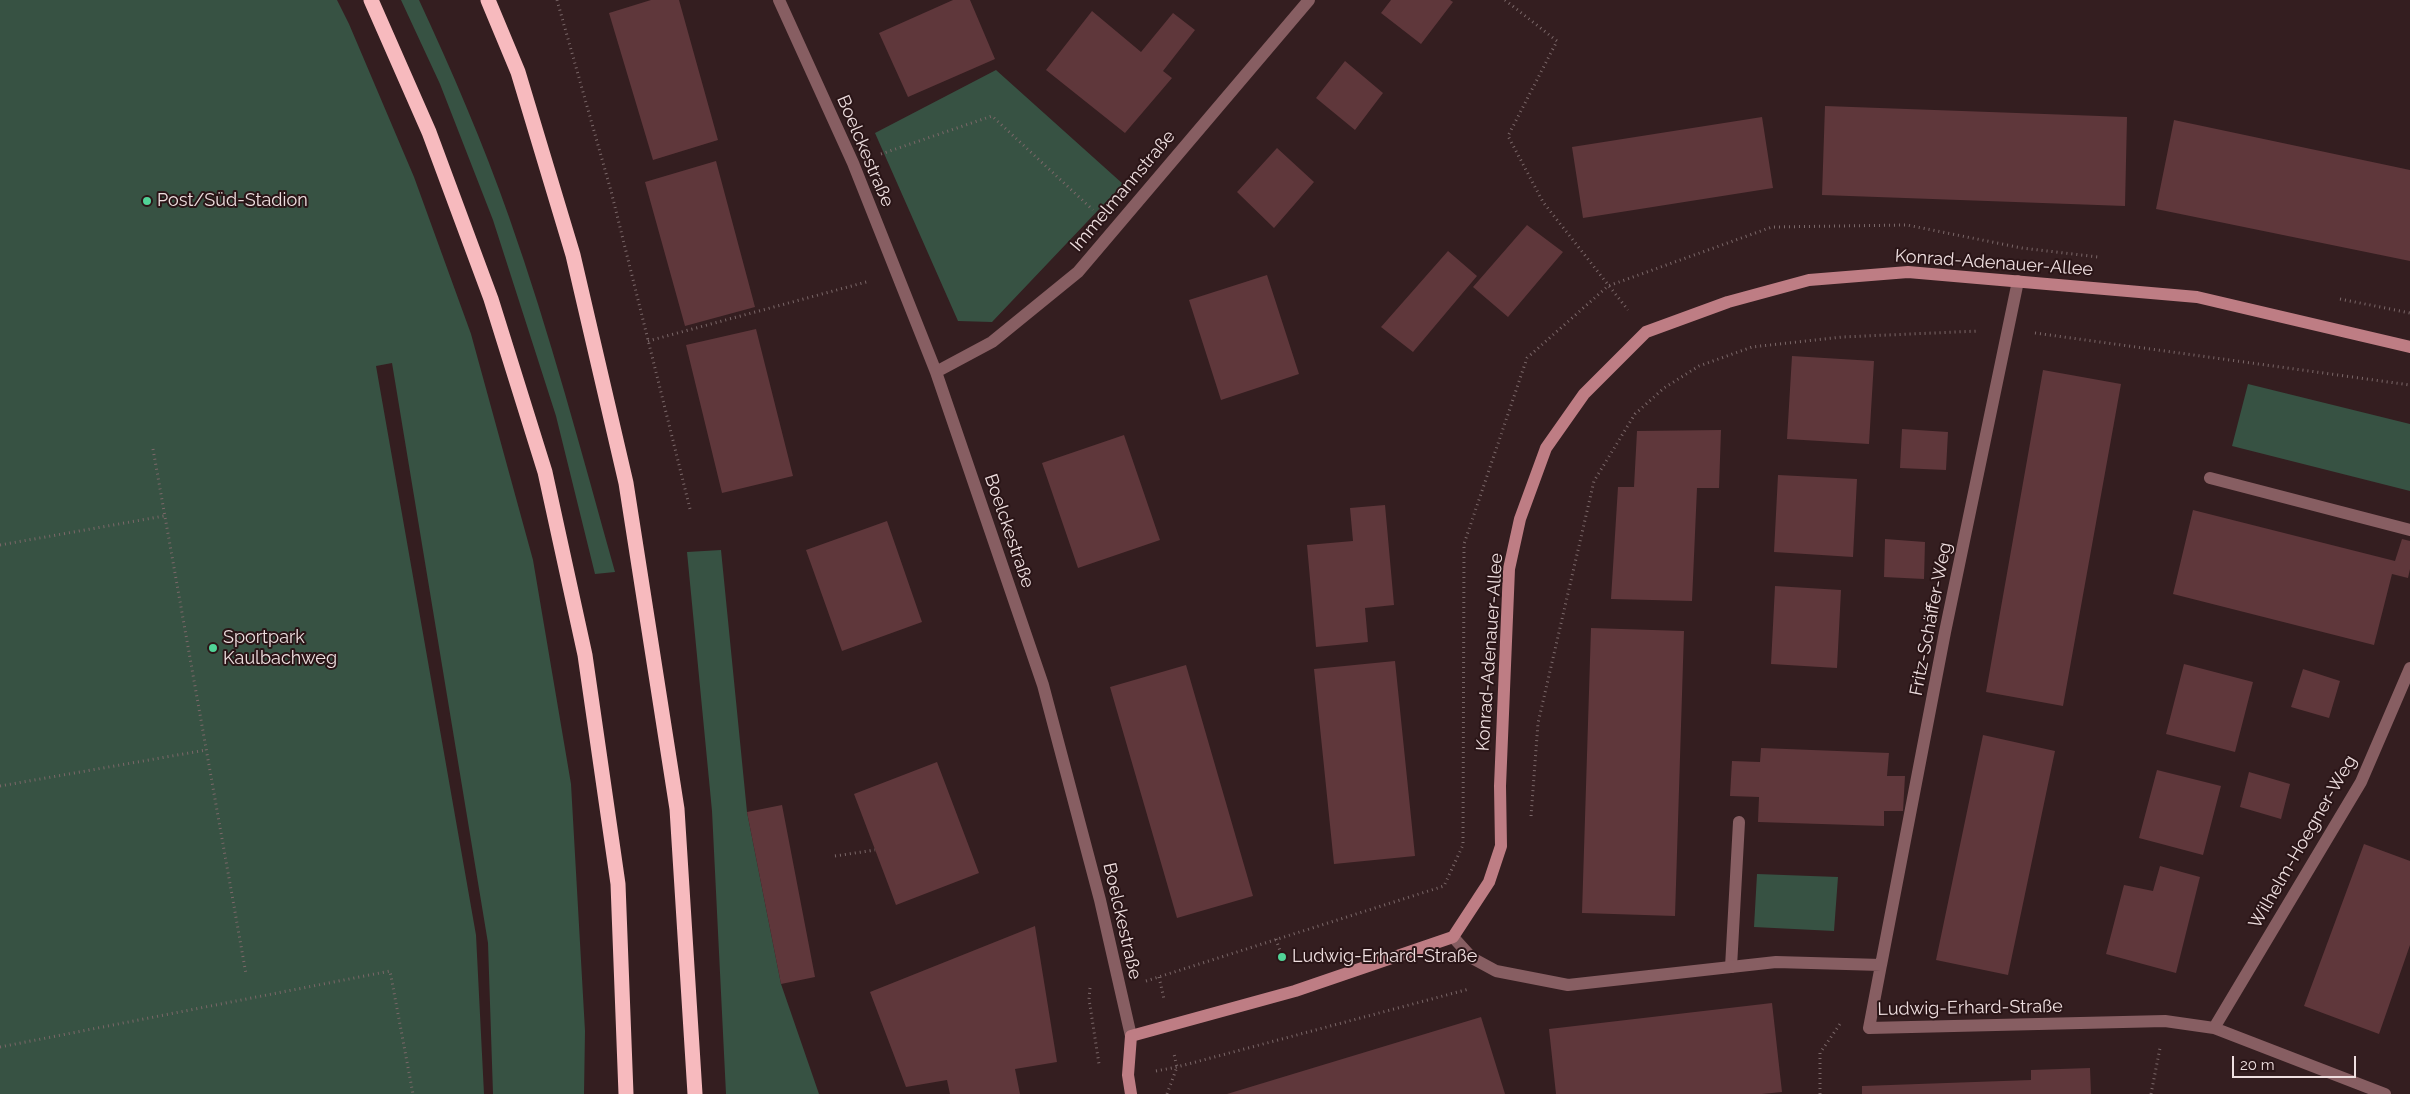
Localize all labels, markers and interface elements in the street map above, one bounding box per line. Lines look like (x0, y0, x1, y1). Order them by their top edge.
street label: Boelckestraße (832, 92, 898, 210)
street label: Immelmannstraße (1066, 126, 1180, 256)
place label: Post/Süd-Stadion (157, 190, 308, 212)
marker: Post/Süd-Stadion (141, 195, 153, 207)
street label: Konrad-Adenauer-Allee (1894, 245, 2094, 281)
street label: Boelckestraße (979, 471, 1039, 591)
street label: Fritz-Schäffer-Weg (1906, 540, 1956, 698)
street label: Konrad-Adenauer-Allee (1472, 552, 1508, 752)
place label: Sportpark Kaulbachweg (223, 627, 337, 670)
marker: Sportpark Kaulbachweg (207, 642, 219, 654)
street label: Wilhelm-Hoegner-Weg (2245, 752, 2361, 932)
street label: Boelckestraße (1098, 861, 1146, 981)
place label: Ludwig-Erhard-Straße (1292, 946, 1477, 968)
marker: Ludwig-Erhard-Straße (1276, 951, 1288, 963)
street label: Ludwig-Erhard-Straße (1877, 996, 2063, 1020)
scale bar (2235, 1046, 2359, 1078)
text: 20 m (2240, 1056, 2275, 1074)

